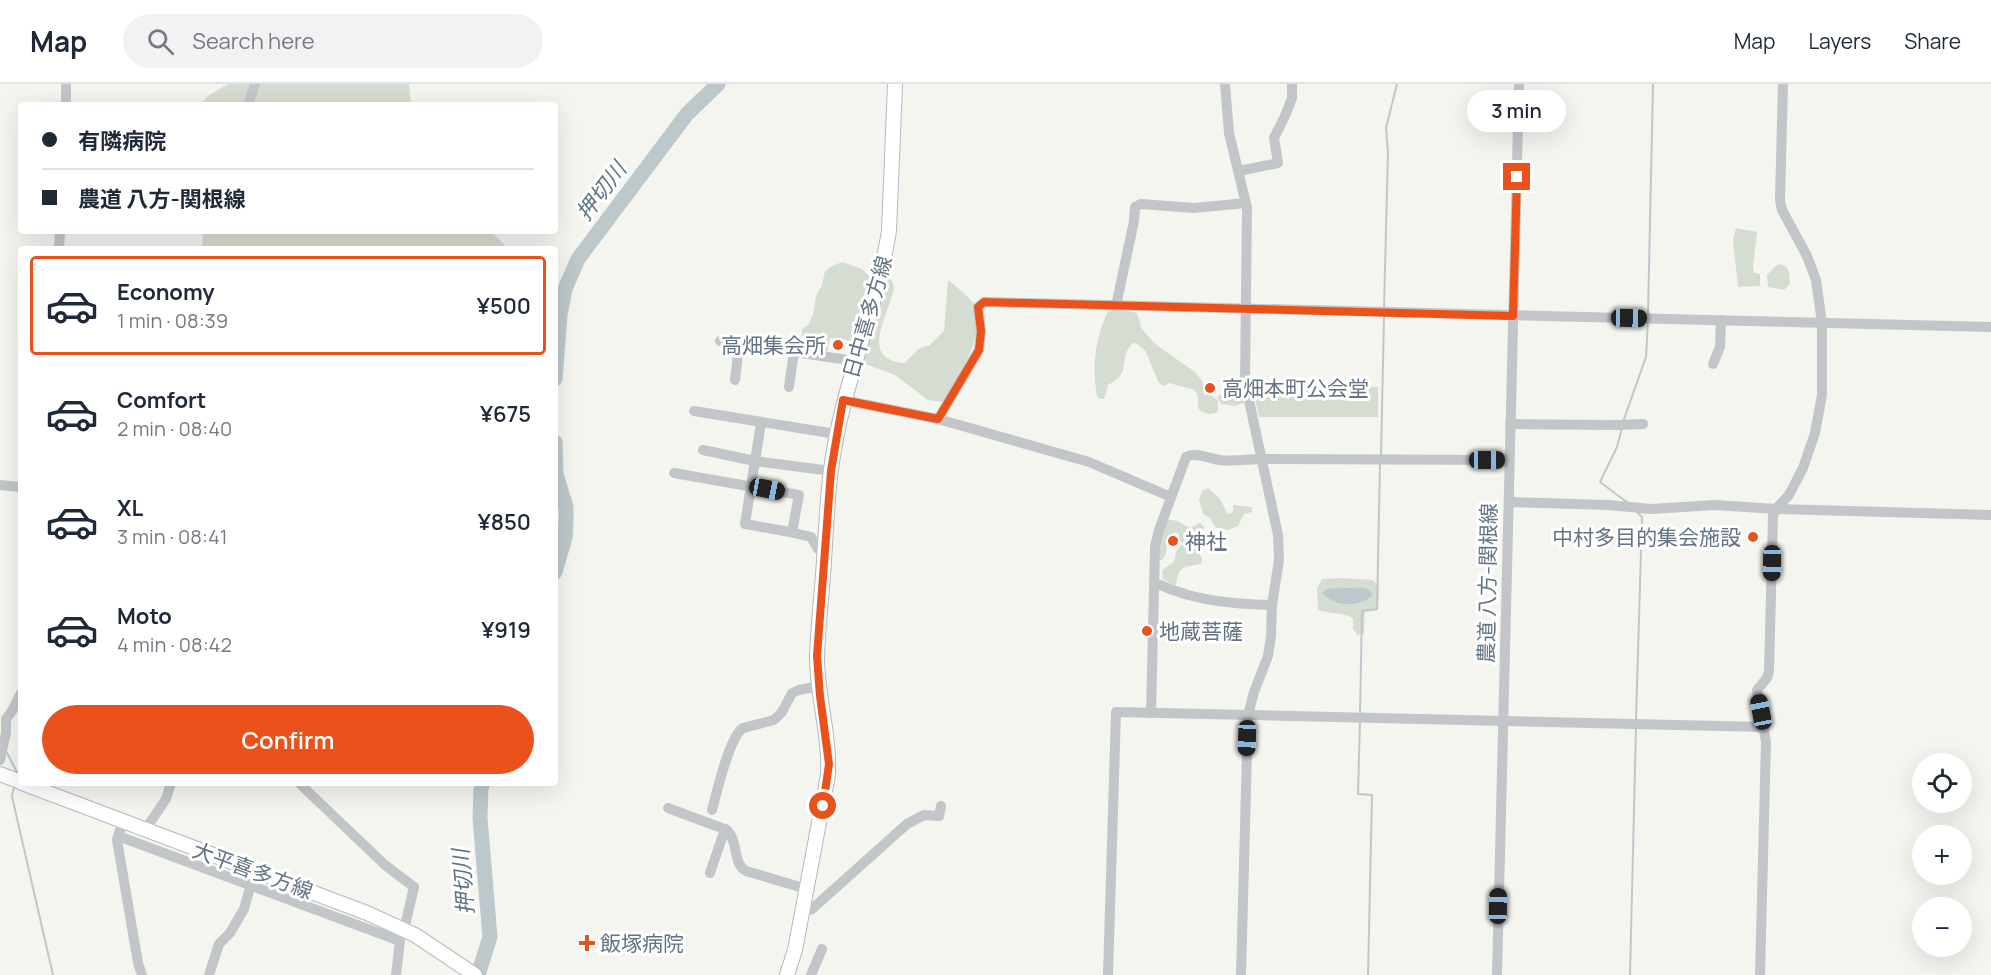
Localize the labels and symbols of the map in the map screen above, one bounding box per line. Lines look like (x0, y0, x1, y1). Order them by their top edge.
callout: 3 min (1468, 90, 1567, 132)
water label: 押切川 (569, 154, 634, 226)
route end (1503, 163, 1530, 190)
street label: 日中喜多方線 (836, 253, 898, 381)
car (1611, 309, 1647, 327)
place label: 高畑集会所 (721, 331, 826, 359)
marker: 高畑集会所 (831, 338, 845, 352)
place label: 高畑本町公会堂 (1222, 374, 1369, 402)
marker: 高畑本町公会堂 (1203, 381, 1217, 395)
car (1469, 451, 1505, 469)
car (748, 477, 786, 501)
street label: 農道 八方-関根線 (1472, 503, 1502, 663)
place label: 中村多目的集会施設 (1552, 523, 1741, 551)
place label: 神社 (1185, 527, 1227, 555)
marker: 中村多目的集会施設 (1746, 530, 1760, 544)
marker: 神社 (1166, 534, 1180, 548)
car (1763, 545, 1781, 581)
place label: 地蔵菩薩 (1159, 617, 1243, 645)
marker: 地蔵菩薩 (1140, 624, 1154, 638)
car (1749, 693, 1773, 731)
car (1237, 720, 1257, 756)
route start (809, 792, 836, 819)
street label: 大平喜多方線 (189, 835, 317, 905)
water label: 押切川 (445, 846, 481, 916)
car (1489, 888, 1507, 924)
place label: 飯塚病院 (600, 929, 684, 957)
marker: 飯塚病院 (578, 934, 596, 952)

